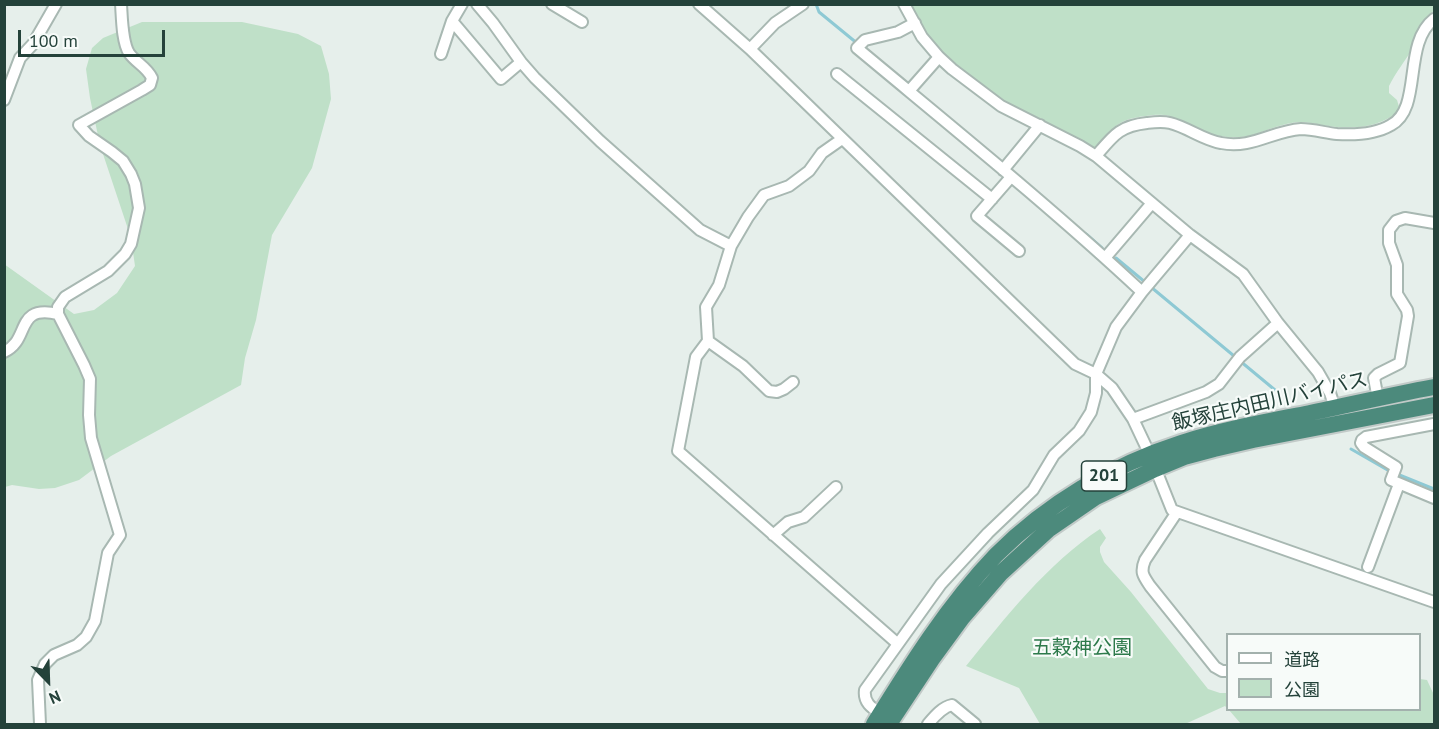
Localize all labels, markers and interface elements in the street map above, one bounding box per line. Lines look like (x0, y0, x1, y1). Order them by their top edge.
scale bar (21, 18, 168, 56)
text: 100 m (29, 29, 78, 52)
street label: 飯塚庄内田川バイパス (1170, 368, 1370, 436)
road number: 201 (1082, 461, 1126, 491)
legend (1226, 633, 1421, 711)
park label: 五穀神公園 (1032, 636, 1132, 660)
text: 道路 (1284, 648, 1320, 671)
north arrow (18, 651, 78, 711)
text: 公園 (1284, 678, 1320, 701)
text: N (46, 686, 64, 709)

